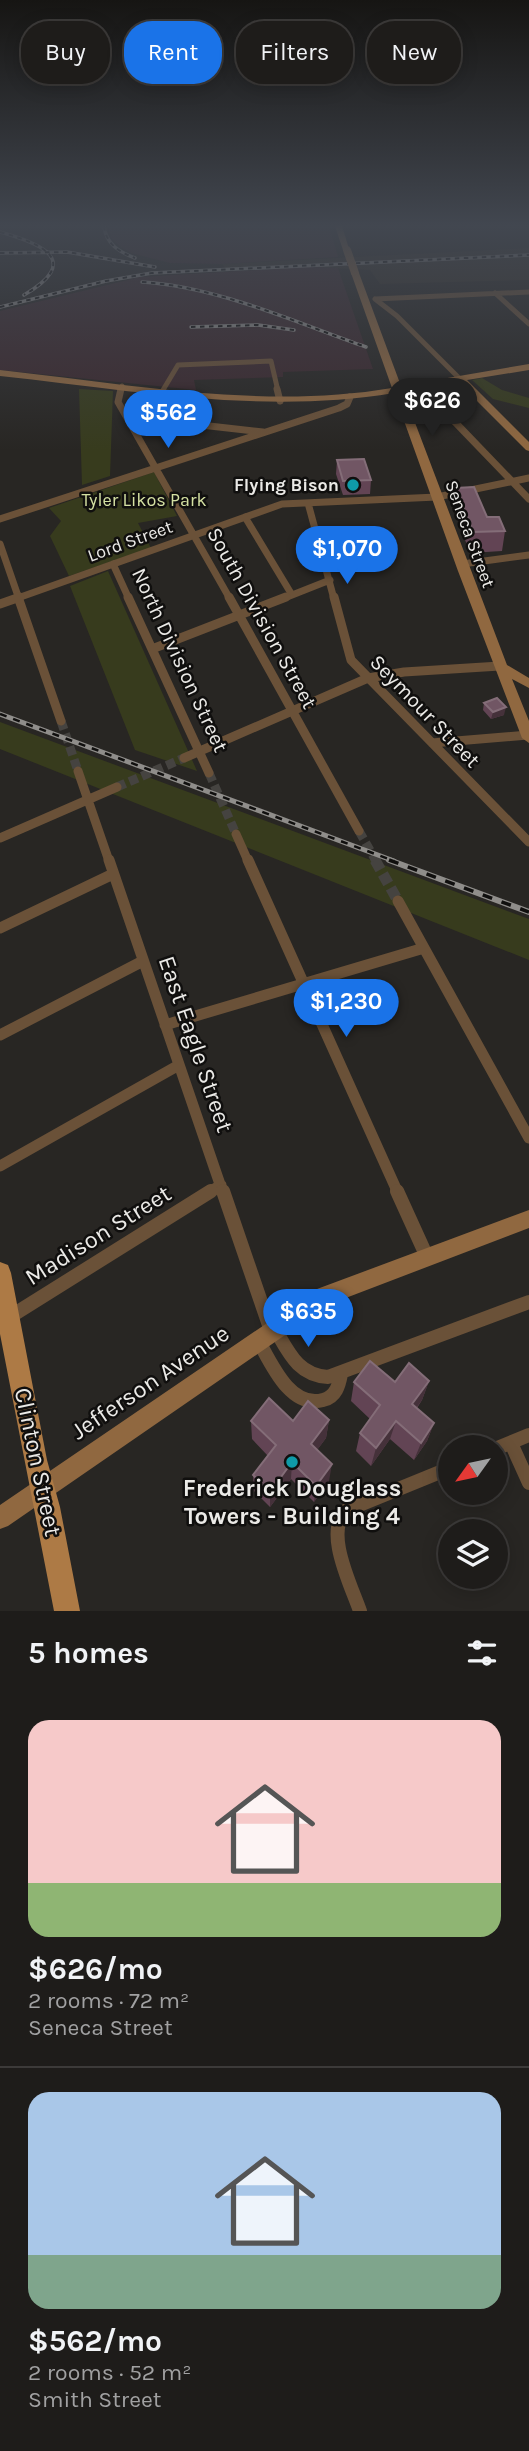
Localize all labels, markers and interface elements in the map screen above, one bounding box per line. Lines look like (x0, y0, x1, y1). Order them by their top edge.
chip: Buy (21, 21, 110, 84)
chip: Rent (124, 21, 222, 84)
chip: Filters (236, 21, 353, 84)
chip: New (367, 21, 461, 84)
pin: $626 (391, 378, 473, 438)
text: $626 (403, 387, 461, 414)
pin: $562 (127, 391, 209, 450)
text: $562 (139, 399, 197, 426)
place label: Flying Bison (234, 474, 339, 496)
marker: Flying Bison (345, 477, 361, 493)
street label: Seneca Street (440, 477, 500, 591)
park label: Tyler Likos Park (81, 489, 207, 511)
street label: Lord Street (84, 515, 176, 567)
street label: South Division Street (202, 523, 322, 713)
pin: $1,070 (290, 526, 404, 586)
text: $1,070 (312, 535, 382, 562)
street label: North Division Street (127, 564, 233, 756)
street label: Seymour Street (365, 650, 485, 772)
street label: East Eagle Street (153, 952, 239, 1136)
pin: $1,230 (289, 979, 403, 1039)
text: $1,230 (310, 988, 382, 1015)
street label: Madison Street (20, 1179, 176, 1291)
pin: $635 (267, 1290, 349, 1349)
text: $635 (279, 1298, 337, 1325)
street label: Jefferson Avenue (66, 1319, 234, 1445)
street label: Clinton Street (9, 1385, 67, 1539)
north arrow (438, 1435, 508, 1505)
map controls (438, 1435, 508, 1589)
marker: Frederick Douglass Towers - Building 4 (284, 1454, 300, 1470)
place label: Frederick Douglass Towers - Building 4 (183, 1474, 401, 1530)
button: layers (438, 1519, 508, 1589)
icon: filters (463, 1634, 501, 1672)
text: 5 homes (28, 1635, 149, 1671)
icon: home (202, 1766, 328, 1892)
text: $626/mo (28, 1951, 163, 1987)
text: 2 rooms · 72 m² (28, 1987, 189, 2014)
text: Seneca Street (28, 2014, 173, 2041)
icon: home (202, 2138, 328, 2264)
text: $562/mo (28, 2323, 162, 2359)
text: 2 rooms · 52 m² (28, 2359, 191, 2386)
text: Smith Street (28, 2386, 161, 2413)

